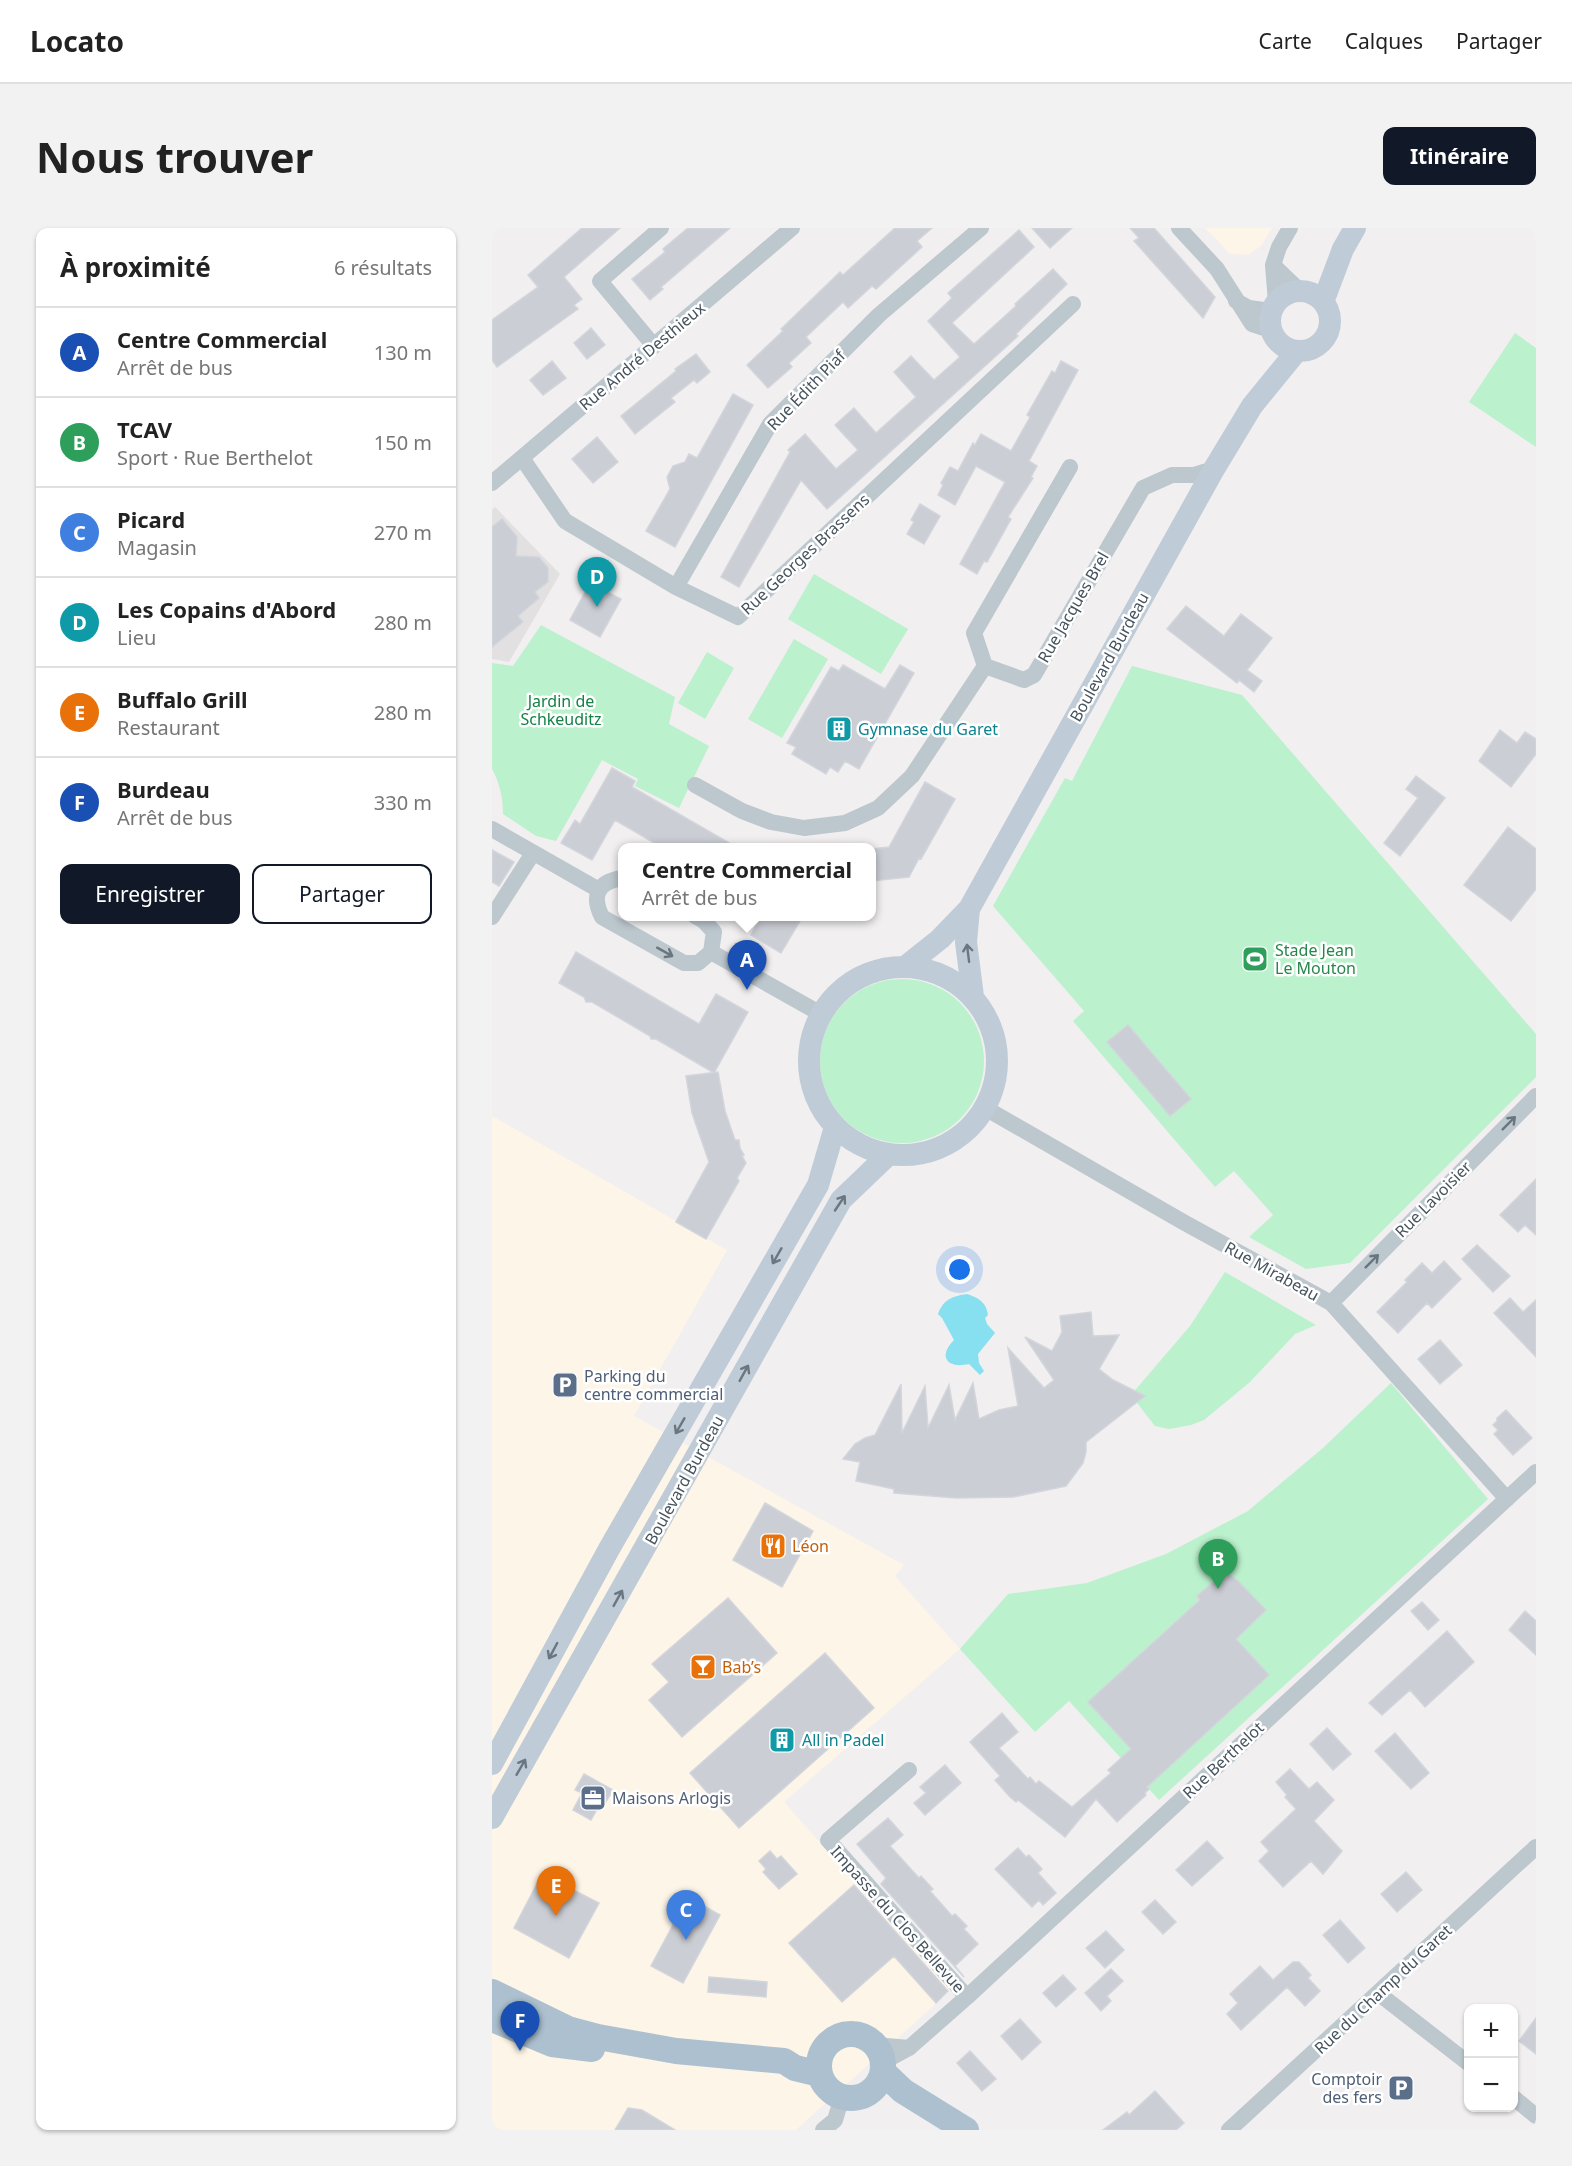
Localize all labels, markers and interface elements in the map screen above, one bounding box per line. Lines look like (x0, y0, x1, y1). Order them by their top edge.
text: Locato (30, 22, 124, 60)
text: Carte (1259, 27, 1312, 55)
text: Calques (1345, 27, 1423, 55)
text: Partager (1456, 27, 1542, 55)
button: Itinéraire (1383, 127, 1536, 185)
text: Nous trouver (36, 128, 313, 185)
text: À proximité (60, 249, 211, 285)
text: 6 résultats (334, 254, 432, 281)
street label: Rue André Desthieux (574, 296, 710, 415)
text: Centre Commercial (117, 324, 327, 354)
text: A (73, 339, 86, 366)
text: 130 m (374, 339, 432, 366)
street label: Rue Édith Piaf (762, 344, 851, 435)
text: Arrêt de bus (117, 354, 233, 381)
text: TCAV (117, 414, 172, 444)
text: B (73, 429, 86, 456)
text: 150 m (374, 429, 432, 456)
text: Sport · Rue Berthelot (117, 444, 313, 471)
street label: Rue Georges Brassens (736, 489, 874, 619)
text: Picard (117, 504, 185, 534)
text: C (73, 519, 86, 546)
text: 270 m (374, 519, 432, 546)
text: Magasin (117, 534, 197, 561)
street label: Rue Jacques Brel (1032, 548, 1114, 666)
pin: D (578, 558, 616, 607)
street label: Boulevard Burdeau (1064, 588, 1154, 726)
text: Les Copains d'Abord (117, 594, 336, 624)
text: D (72, 609, 87, 636)
text: 280 m (374, 609, 432, 636)
text: Lieu (117, 624, 156, 651)
text: Buffalo Grill (117, 684, 248, 714)
park label: Jardin de Schkeuditz (520, 690, 602, 730)
text: E (74, 699, 85, 726)
text: 280 m (374, 699, 432, 726)
text: Restaurant (117, 714, 220, 741)
building icon: Gymnase du Garet (824, 714, 854, 744)
place label: Gymnase du Garet (858, 718, 998, 740)
text: Burdeau (117, 774, 210, 804)
text: F (74, 789, 85, 816)
text: 330 m (374, 789, 432, 816)
text: Arrêt de bus (117, 804, 233, 831)
popup (618, 843, 876, 921)
text: Centre Commercial (642, 854, 852, 884)
button: Enregistrer (60, 864, 240, 924)
button: Partager (252, 864, 432, 924)
text: Arrêt de bus (642, 884, 757, 911)
place label: Stade Jean Le Mouton (1275, 939, 1356, 979)
pin: A (728, 940, 766, 990)
one-way arrow (962, 944, 973, 963)
sports icon: Stade Jean Le Mouton (1240, 944, 1270, 974)
one-way arrow (655, 947, 673, 958)
one-way arrow (1502, 1115, 1516, 1130)
street label: Rue Lavoisier (1390, 1156, 1476, 1242)
one-way arrow (834, 1195, 847, 1212)
street label: Rue Mirabeau (1221, 1236, 1323, 1306)
one-way arrow (770, 1247, 782, 1264)
one-way arrow (1364, 1254, 1379, 1269)
your location (945, 1255, 974, 1284)
place label: Parking du centre commercial (584, 1365, 723, 1405)
one-way arrow (738, 1365, 750, 1382)
parking icon: Parking du centre commercial (550, 1370, 580, 1400)
street label: Boulevard Burdeau (639, 1411, 729, 1549)
one-way arrow (674, 1416, 685, 1434)
restaurant icon: Léon (758, 1531, 788, 1561)
place label: Léon (792, 1535, 829, 1557)
pin: B (1198, 1540, 1238, 1589)
one-way arrow (613, 1589, 624, 1607)
one-way arrow (547, 1641, 558, 1659)
bar icon: Bab’s (688, 1652, 718, 1682)
place label: Bab’s (722, 1656, 761, 1678)
street label: Rue Berthelot (1178, 1717, 1268, 1803)
building icon: All in Padel (767, 1725, 797, 1755)
place label: All in Padel (802, 1729, 884, 1751)
one-way arrow (516, 1759, 528, 1776)
office icon: Maisons Arlogis (578, 1783, 608, 1813)
place label: Maisons Arlogis (612, 1787, 731, 1809)
street label: Impasse du Clos Bellevue (826, 1841, 970, 1997)
pin: E (536, 1866, 576, 1916)
pin: C (666, 1890, 706, 1940)
street label: Rue du Champ du Garet (1310, 1919, 1457, 2059)
pin: F (501, 2002, 540, 2051)
map controls (1464, 2004, 1518, 2112)
button: + (1464, 2004, 1518, 2058)
button: − (1464, 2058, 1518, 2112)
place label: Comptoir des fers (1311, 2068, 1382, 2108)
parking icon: Comptoir des fers (1386, 2073, 1416, 2103)

